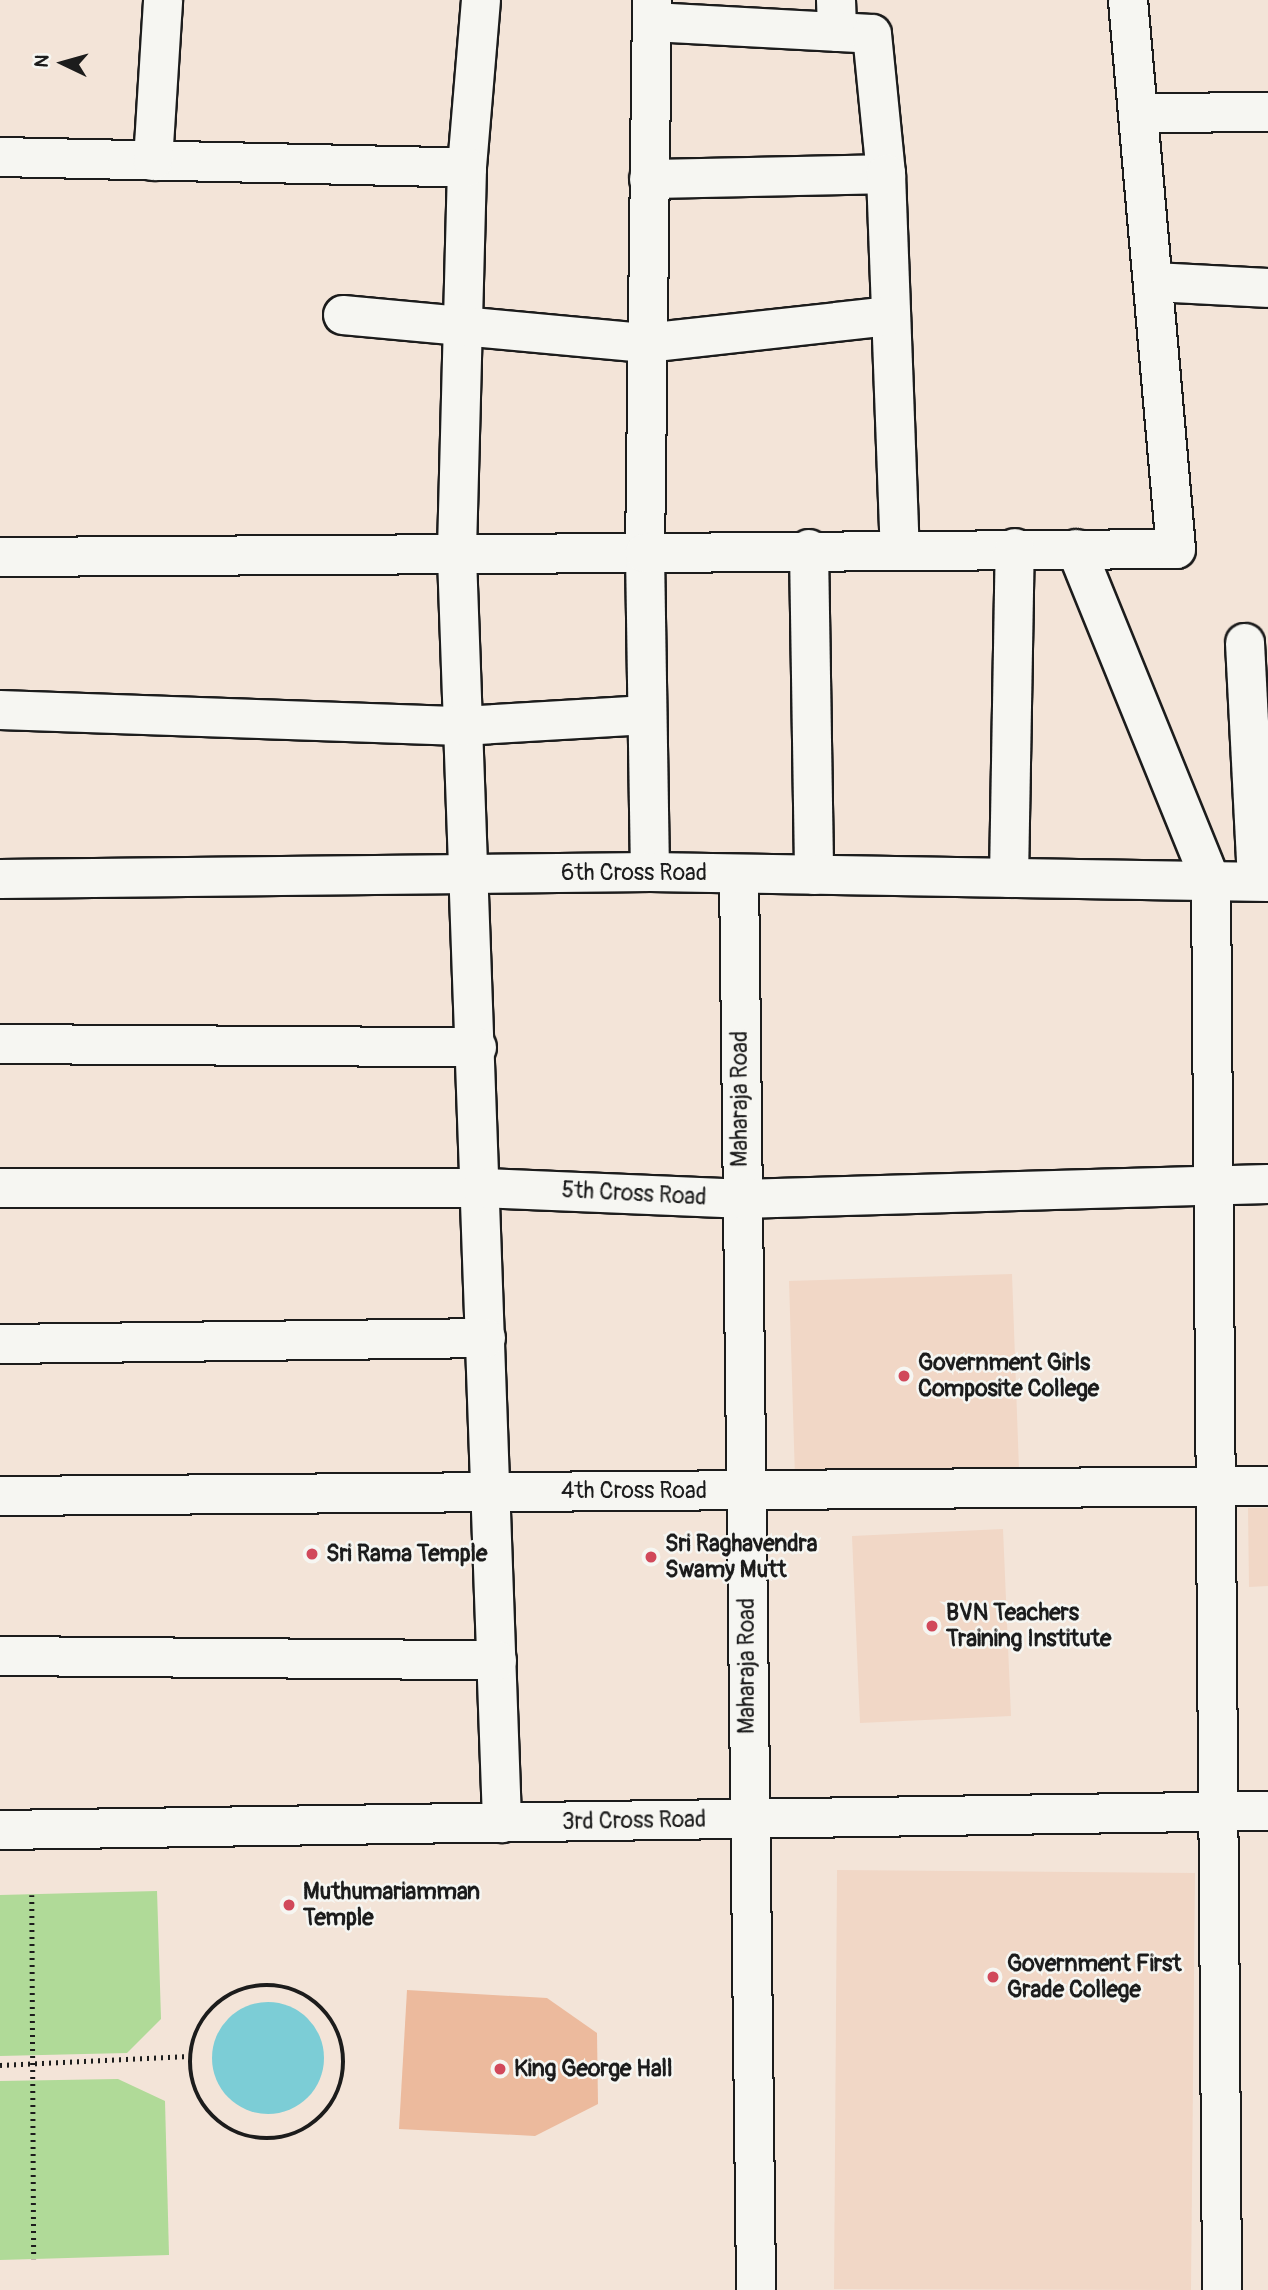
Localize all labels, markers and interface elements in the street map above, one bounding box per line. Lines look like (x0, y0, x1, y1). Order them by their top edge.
north arrow (28, 28, 98, 98)
text: N (30, 54, 55, 69)
street label: 6th Cross Road (561, 859, 707, 887)
street label: Maharaja Road (726, 1031, 754, 1167)
street label: 5th Cross Road (561, 1176, 707, 1212)
place label: Government Girls Composite College (918, 1349, 1099, 1403)
marker: Government Girls Composite College (896, 1368, 912, 1384)
street label: 4th Cross Road (561, 1477, 707, 1505)
place label: Sri Raghavendra Swamy Mutt (665, 1530, 817, 1584)
place label: Sri Rama Temple (326, 1540, 487, 1568)
marker: Sri Rama Temple (304, 1546, 320, 1562)
marker: Sri Raghavendra Swamy Mutt (643, 1549, 659, 1565)
street label: Maharaja Road (733, 1598, 761, 1734)
place label: BVN Teachers Training Institute (946, 1599, 1111, 1653)
marker: BVN Teachers Training Institute (924, 1618, 940, 1634)
street label: 3rd Cross Road (562, 1806, 706, 1836)
place label: Muthumariamman Temple (303, 1878, 480, 1932)
marker: Muthumariamman Temple (281, 1897, 297, 1913)
place label: Government First Grade College (1007, 1950, 1182, 2004)
marker: Government First Grade College (985, 1969, 1001, 1985)
place label: King George Hall (514, 2055, 673, 2083)
marker: King George Hall (492, 2061, 508, 2077)

